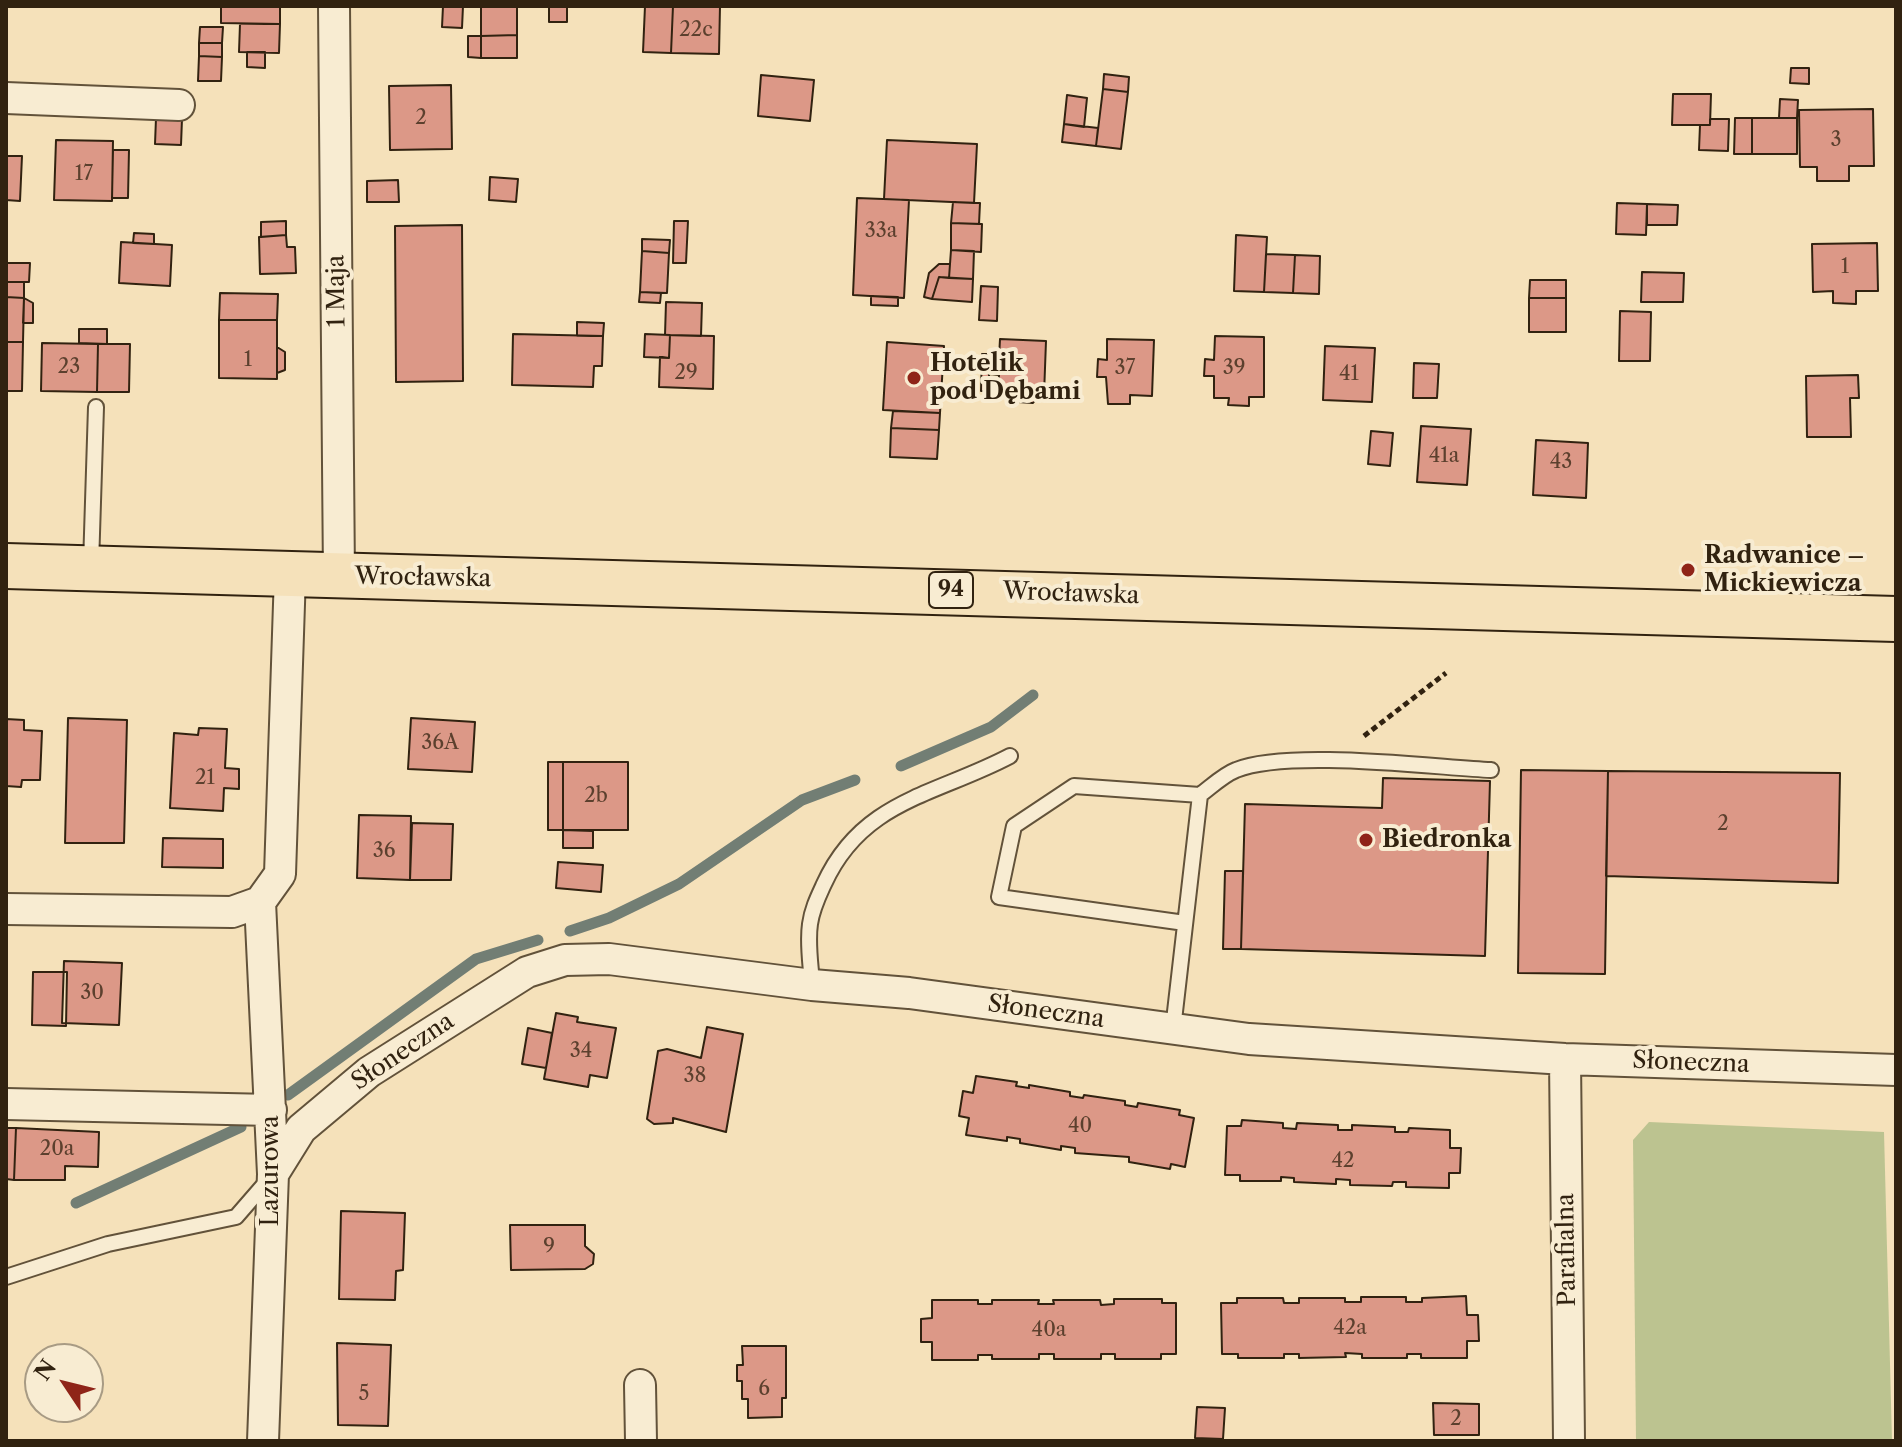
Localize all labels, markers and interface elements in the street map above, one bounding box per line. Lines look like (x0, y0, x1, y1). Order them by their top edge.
house number: 22c (679, 18, 713, 42)
house number: 2 (415, 106, 427, 130)
house number: 3 (1830, 128, 1842, 152)
house number: 17 (75, 162, 93, 186)
house number: 33a (865, 219, 897, 243)
street label: 1 Maja (322, 254, 352, 328)
house number: 1 (1841, 255, 1849, 279)
house number: 1 (244, 348, 252, 372)
place label: Hotelik pod Dębami (930, 350, 1081, 406)
house number: 23 (58, 355, 80, 379)
house number: 37 (1115, 356, 1135, 380)
house number: 39 (1223, 356, 1245, 380)
house number: 29 (674, 361, 698, 385)
house number: 41 (1339, 362, 1359, 386)
marker: Hotelik pod Dębami (905, 369, 923, 387)
house number: 41a (1429, 444, 1459, 468)
house number: 43 (1550, 450, 1572, 474)
place label: Radwanice – Mickiewicza (1704, 542, 1865, 598)
marker: Radwanice – Mickiewicza (1679, 561, 1697, 579)
street label: Wrocławska (354, 562, 492, 594)
road number: 94 (929, 572, 973, 608)
street label: Wrocławska (1002, 577, 1140, 611)
house number: 36A (421, 731, 459, 755)
house number: 21 (195, 766, 215, 790)
house number: 2b (584, 784, 608, 808)
house number: 2 (1717, 812, 1729, 836)
place label: Biedronka (1382, 826, 1511, 854)
marker: Biedronka (1357, 831, 1375, 849)
house number: 36 (373, 839, 395, 863)
house number: 30 (80, 981, 104, 1005)
street label: Słoneczna (986, 990, 1106, 1034)
street label: Słoneczna (346, 1007, 460, 1097)
house number: 34 (570, 1039, 592, 1063)
street label: Słoneczna (1632, 1047, 1750, 1079)
house number: 38 (684, 1064, 706, 1088)
house number: 40 (1068, 1114, 1092, 1138)
street label: Lazurowa (257, 1115, 285, 1227)
house number: 20a (40, 1137, 74, 1161)
house number: 42 (1331, 1149, 1355, 1173)
street label: Parafialna (1552, 1193, 1582, 1307)
house number: 9 (543, 1235, 555, 1259)
house number: 42a (1333, 1316, 1367, 1340)
house number: 40a (1032, 1318, 1066, 1342)
north arrow (24, 1343, 104, 1423)
text: N (29, 1355, 62, 1386)
house number: 6 (758, 1377, 770, 1401)
house number: 5 (359, 1382, 369, 1406)
house number: 2 (1450, 1407, 1462, 1431)

